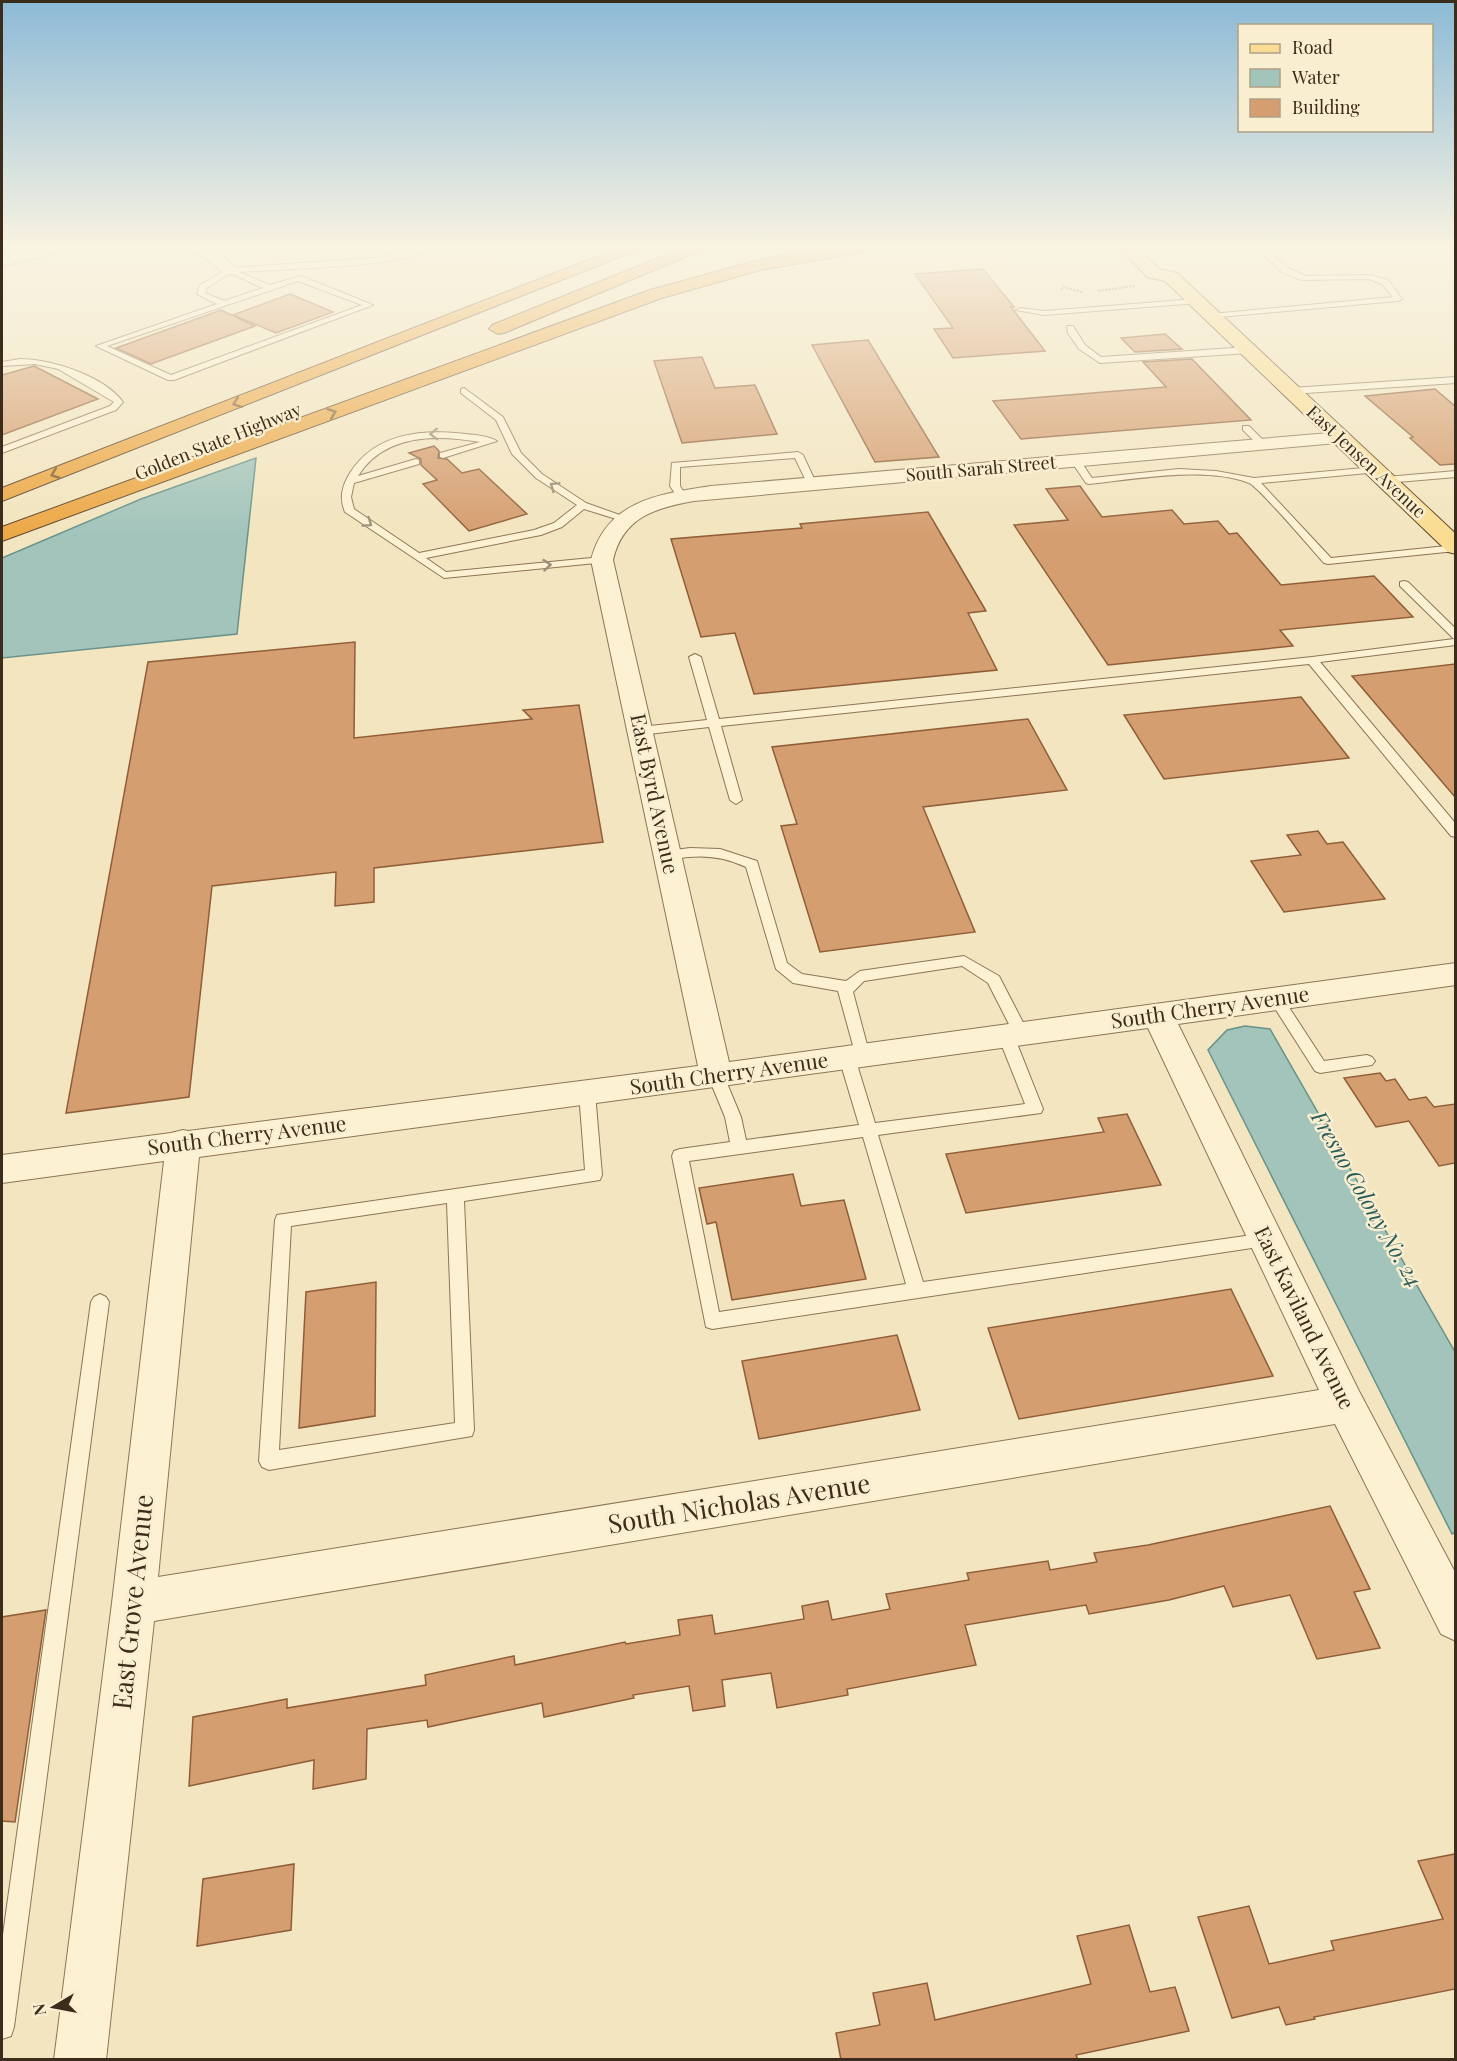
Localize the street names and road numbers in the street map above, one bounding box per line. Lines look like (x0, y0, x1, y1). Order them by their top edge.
street label: Golden State Highway (131, 397, 304, 485)
street label: East Jensen Avenue (1302, 400, 1432, 523)
street label: South Sarah Street (905, 449, 1058, 487)
street label: East Byrd Avenue (625, 711, 687, 876)
street label: South Cherry Avenue (1109, 978, 1311, 1034)
street label: South Cherry Avenue (628, 1044, 830, 1100)
street label: South Cherry Avenue (146, 1108, 348, 1160)
street label: East Kaviland Avenue (1249, 1221, 1362, 1413)
street label: South Nicholas Avenue (605, 1464, 873, 1541)
street label: East Grove Avenue (103, 1493, 160, 1711)

